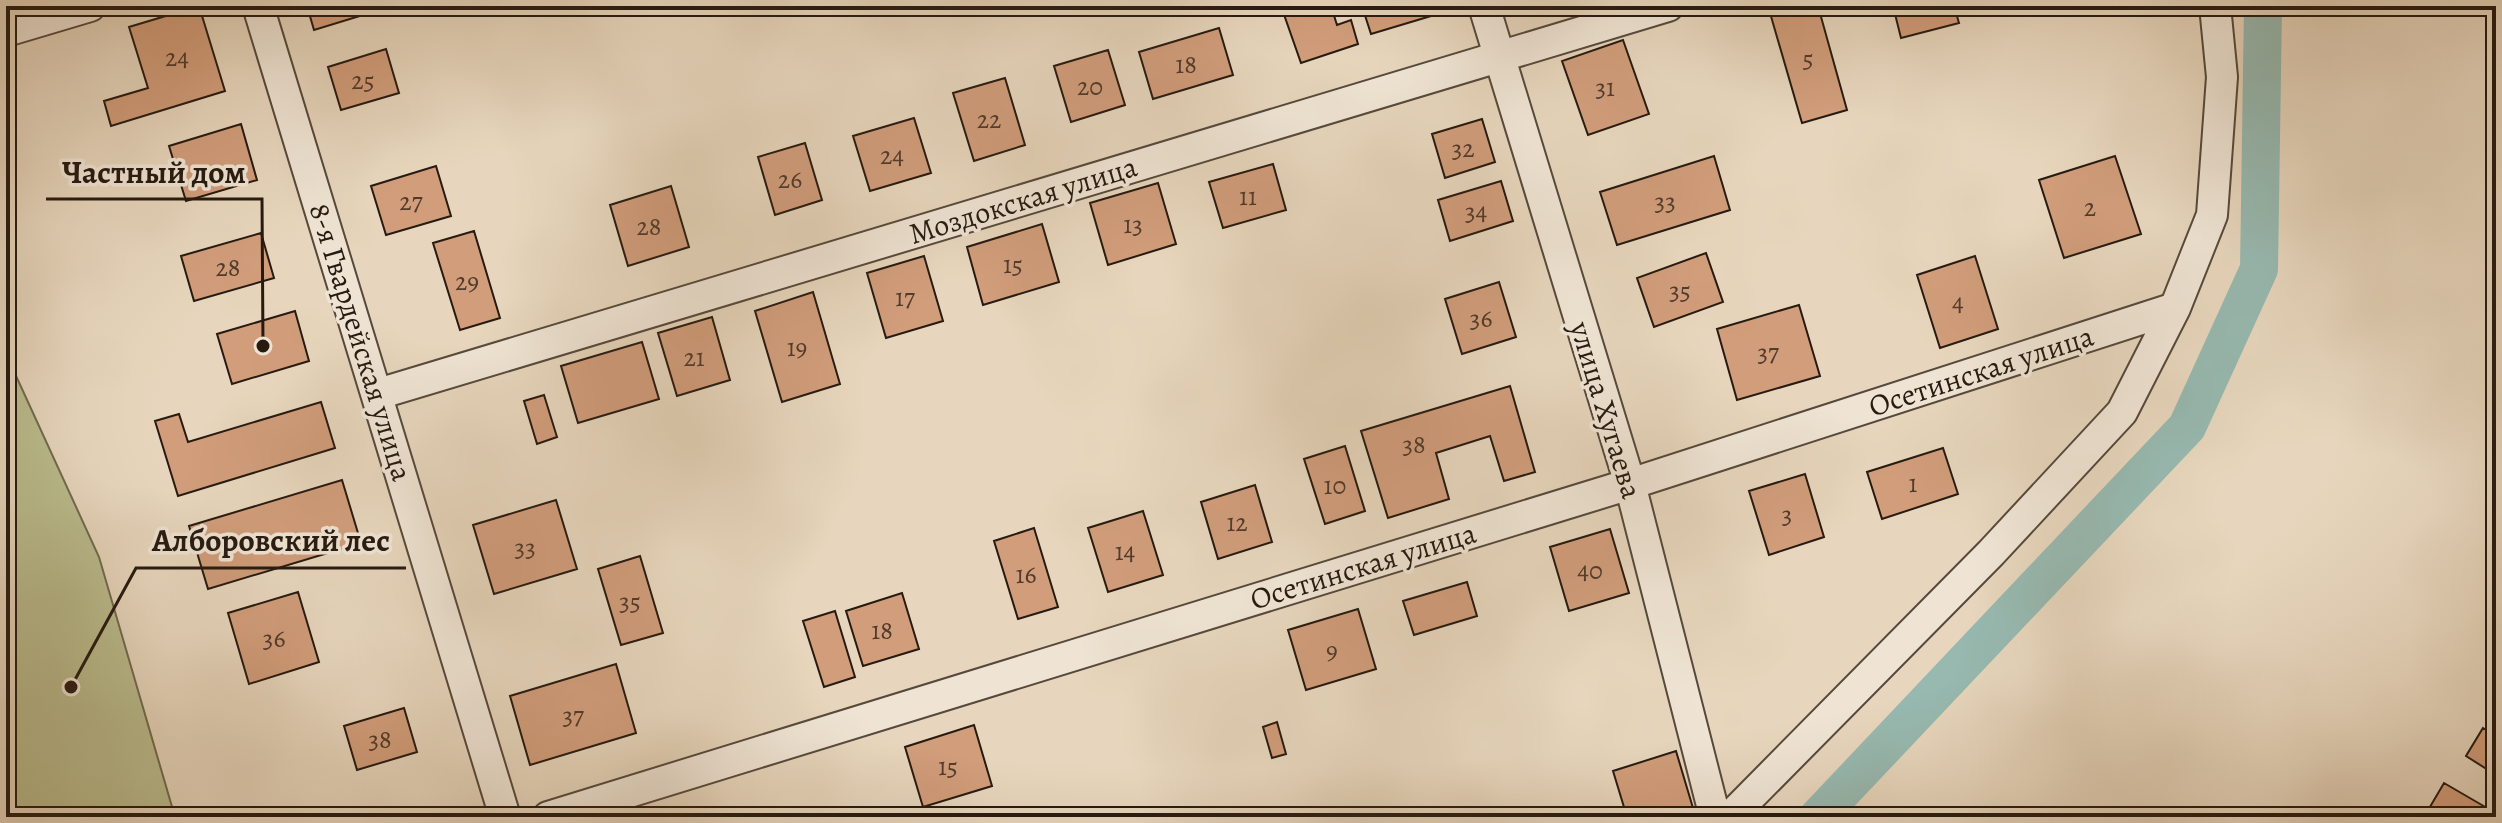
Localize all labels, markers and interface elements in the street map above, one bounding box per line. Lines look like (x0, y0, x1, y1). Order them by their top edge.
house number: 24 (165, 40, 189, 75)
house number: 5 (1802, 41, 1814, 76)
house number: 18 (1175, 47, 1197, 82)
house number: 25 (351, 63, 375, 98)
house number: 20 (1077, 69, 1103, 104)
house number: 31 (1595, 70, 1615, 105)
house number: 22 (977, 102, 1001, 137)
house number: 32 (1451, 131, 1475, 166)
house number: 24 (880, 138, 904, 173)
callout: Частный дом (46, 143, 262, 199)
street label: Моздокская улица (904, 146, 1142, 254)
text: Частный дом (62, 150, 246, 194)
house number: 26 (778, 162, 802, 197)
house number: 11 (1239, 179, 1257, 214)
house number: 27 (399, 184, 423, 219)
house number: 33 (1654, 184, 1676, 219)
house number: 2 (2084, 190, 2096, 225)
house number: 34 (1465, 194, 1488, 229)
street label: 8-я Гвардейская улица (300, 198, 422, 486)
house number: 13 (1123, 207, 1143, 242)
house number: 28 (637, 209, 661, 244)
house number: 15 (1003, 247, 1023, 282)
house number: 28 (216, 250, 240, 285)
house number: 29 (455, 264, 479, 299)
house number: 35 (1669, 273, 1691, 308)
house number: 17 (895, 280, 915, 315)
house number: 4 (1952, 285, 1964, 320)
house number: 36 (1470, 301, 1492, 336)
street label: улица Хугаева (1560, 316, 1652, 504)
street label: Осетинская улица (1863, 316, 2099, 426)
house number: 19 (787, 330, 807, 365)
house number: 37 (1757, 335, 1779, 370)
house number: 21 (683, 340, 705, 375)
house number: 38 (1402, 427, 1426, 462)
house number: 1 (1909, 466, 1918, 501)
house number: 10 (1324, 468, 1346, 503)
house number: 3 (1782, 497, 1792, 532)
house number: 12 (1226, 505, 1248, 540)
callout: Алборовский лес (136, 512, 406, 568)
street label: Осетинская улица (1245, 513, 1481, 619)
text: Алборовский лес (151, 518, 390, 562)
house number: 33 (514, 530, 536, 565)
house number: 14 (1115, 534, 1136, 569)
house number: 40 (1577, 553, 1603, 588)
house number: 16 (1016, 557, 1036, 592)
house number: 35 (619, 584, 641, 619)
house number: 18 (871, 613, 893, 648)
house number: 36 (263, 621, 285, 656)
house number: 9 (1326, 633, 1338, 668)
house number: 37 (562, 698, 584, 733)
house number: 38 (368, 722, 392, 757)
house number: 15 (938, 749, 958, 784)

